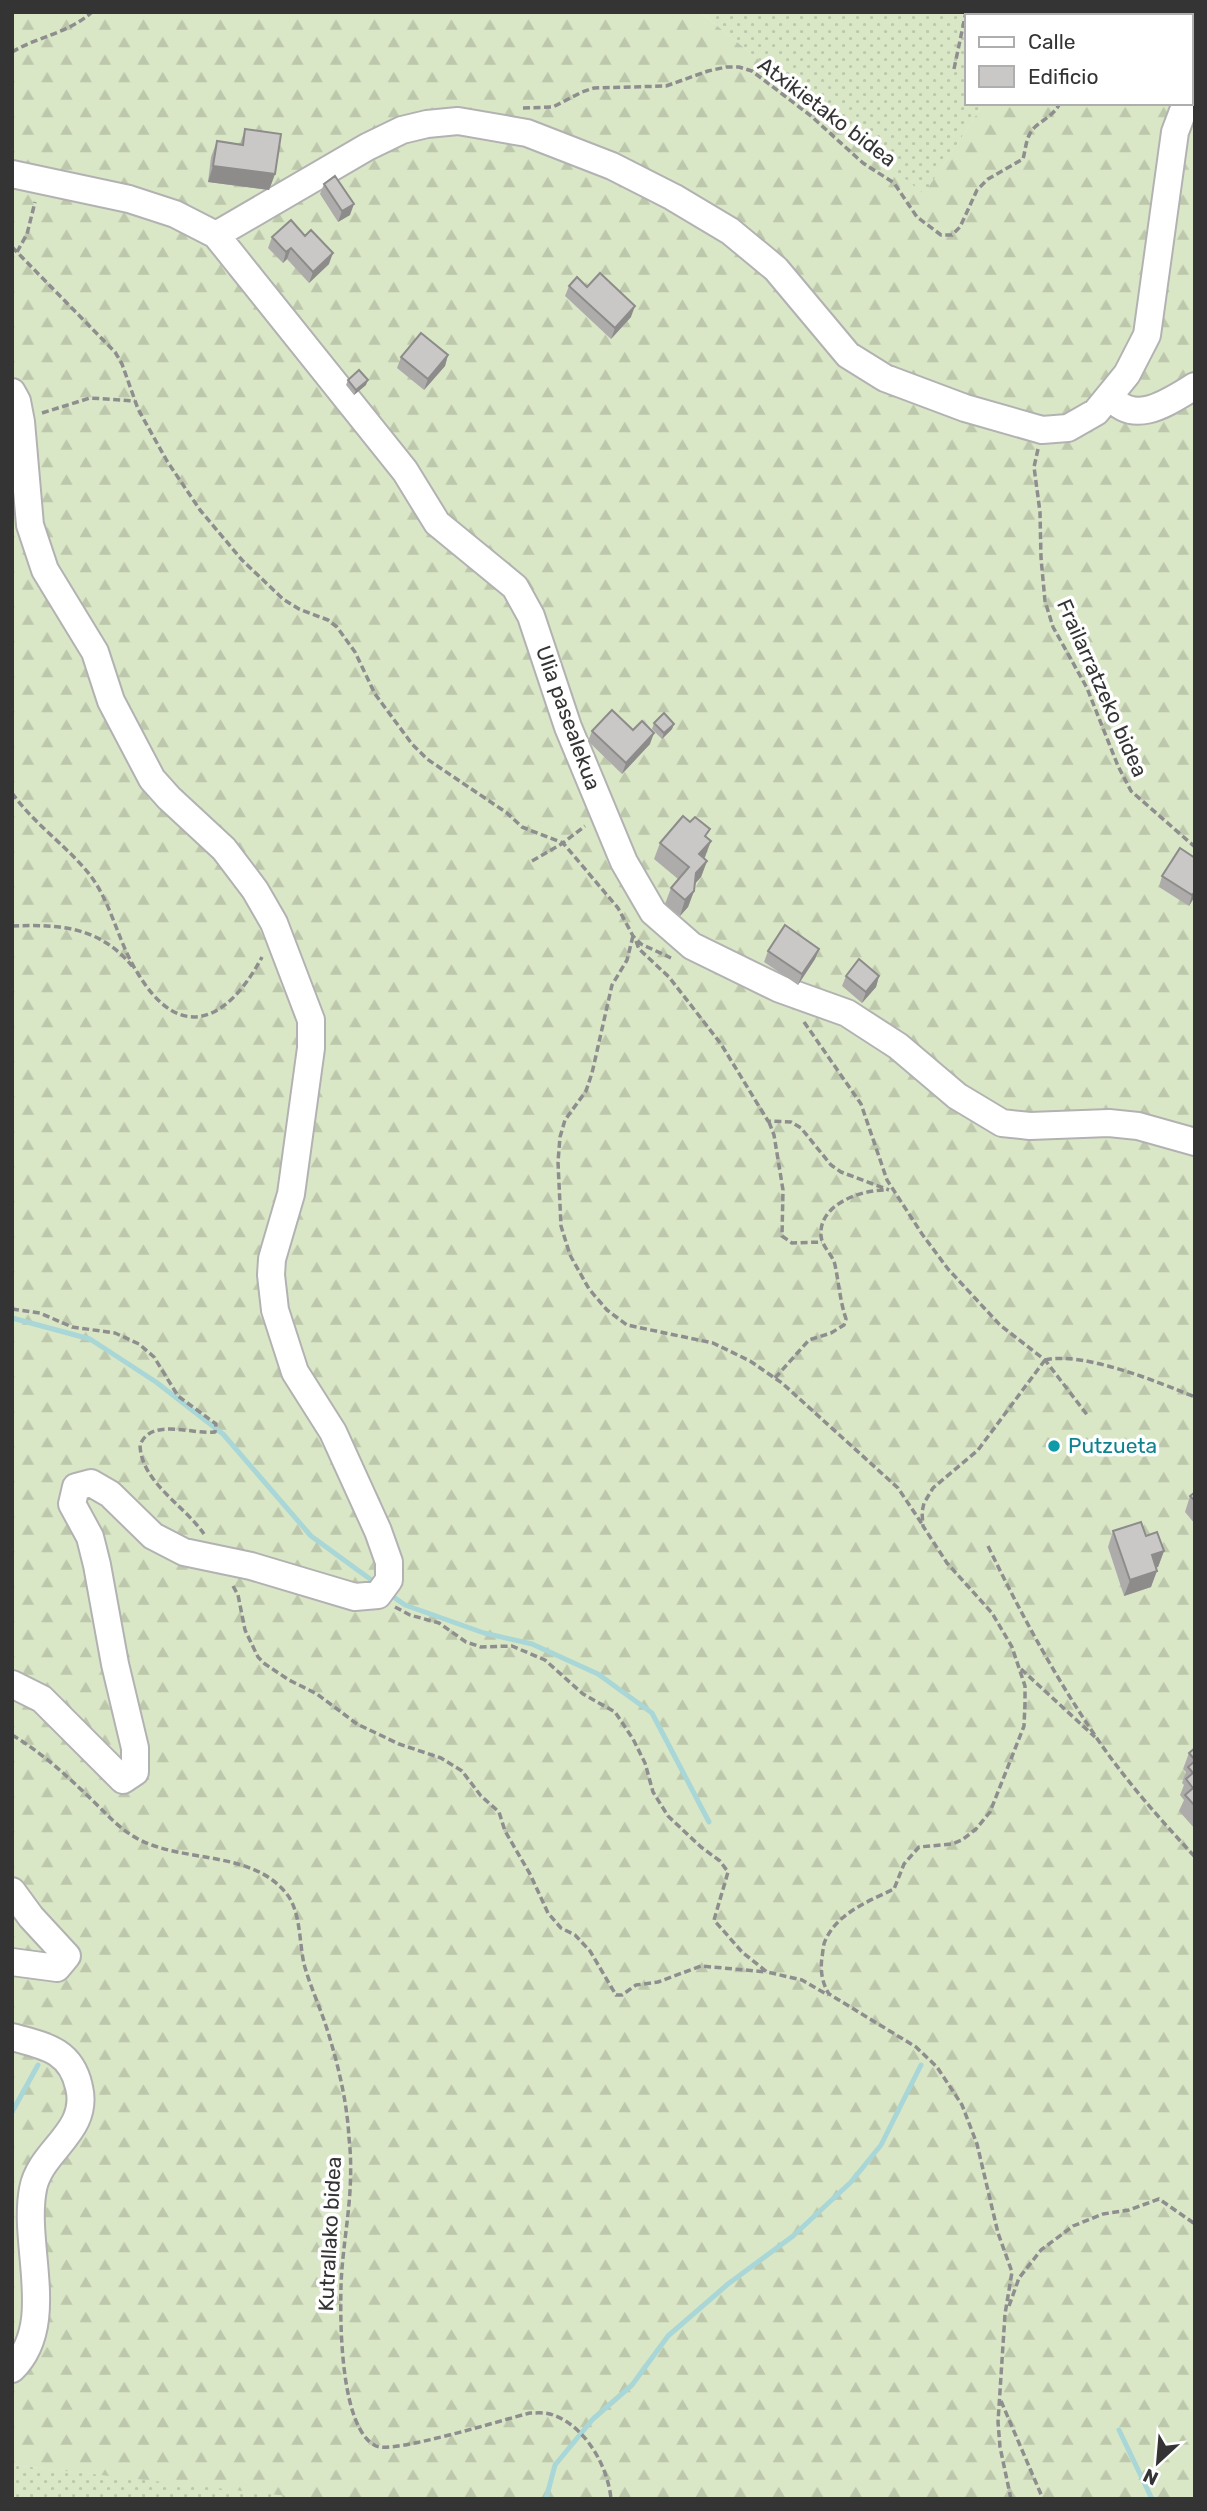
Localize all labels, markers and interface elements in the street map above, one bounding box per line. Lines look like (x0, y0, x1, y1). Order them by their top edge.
legend (965, 14, 1193, 105)
text: Calle (1028, 29, 1076, 54)
street label: Atxikietako bidea (753, 52, 901, 172)
text: Edificio (1028, 64, 1098, 89)
street label: Frailarratzeko bidea (1052, 595, 1153, 781)
street label: Ulia pasealekua (531, 642, 606, 793)
place label: Putzueta (1068, 1433, 1157, 1458)
marker: Putzueta (1046, 1438, 1062, 1454)
street label: Kutrallako bidea (313, 2156, 346, 2312)
north arrow (1123, 2427, 1193, 2497)
text: N (1140, 2463, 1162, 2490)

